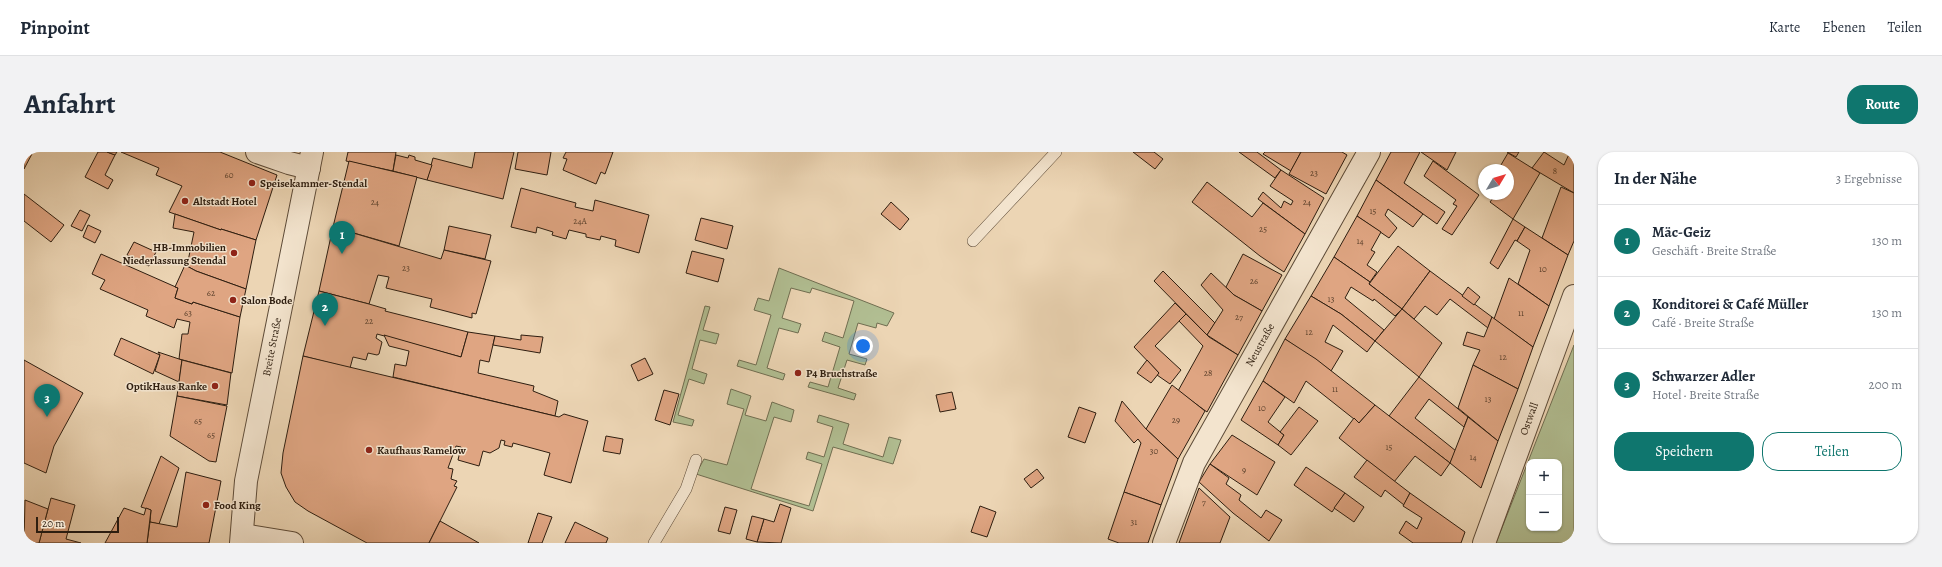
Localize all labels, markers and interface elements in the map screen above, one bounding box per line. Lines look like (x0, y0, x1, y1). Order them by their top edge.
text: Pinpoint (20, 15, 90, 41)
text: Karte (1769, 18, 1800, 37)
text: Ebenen (1822, 18, 1866, 37)
text: Teilen (1888, 18, 1922, 37)
text: Anfahrt (24, 85, 116, 123)
button: Route (1847, 85, 1918, 124)
north arrow (1478, 164, 1514, 200)
house number: 8 (1553, 165, 1557, 177)
house number: 23 (1310, 167, 1318, 179)
text: In der Nähe (1614, 167, 1697, 190)
house number: 60 (225, 169, 234, 181)
text: 3 Ergebnisse (1836, 170, 1902, 187)
place label: Speisekammer-Stendal (260, 176, 367, 191)
marker: Speisekammer-Stendal (247, 178, 257, 188)
place label: Altstadt Hotel (192, 194, 257, 209)
marker: Altstadt Hotel (180, 196, 190, 206)
house number: 24 (371, 196, 379, 208)
house number: 24 (1303, 196, 1311, 208)
house number: 15 (1370, 205, 1377, 217)
house number: 24A (573, 215, 588, 227)
pin: 1 (329, 221, 355, 254)
text: Mäc-Geiz (1652, 222, 1711, 242)
house number: 25 (1259, 223, 1267, 235)
text: 1 (1625, 232, 1629, 249)
text: 130 m (1872, 232, 1902, 249)
house number: 14 (1356, 235, 1364, 247)
place label: HB-Immobilien Niederlassung Stendal (122, 240, 226, 268)
text: Geschäft · Breite Straße (1652, 242, 1776, 259)
marker: HB-Immobilien Niederlassung Stendal (229, 248, 239, 258)
house number: 23 (402, 262, 410, 274)
house number: 10 (1539, 263, 1547, 275)
house number: 26 (1250, 275, 1258, 287)
house number: 62 (207, 287, 216, 299)
place label: Salon Bode (241, 293, 292, 308)
pin: 2 (312, 293, 338, 326)
house number: 13 (1328, 293, 1335, 305)
text: Konditorei & Café Müller (1652, 294, 1809, 314)
marker: Salon Bode (228, 295, 238, 305)
text: 2 (1624, 304, 1630, 321)
text: 130 m (1872, 304, 1902, 321)
house number: 63 (184, 307, 192, 319)
house number: 11 (1518, 307, 1524, 319)
house number: 27 (1235, 311, 1243, 323)
text: Café · Breite Straße (1652, 314, 1754, 331)
house number: 22 (365, 315, 374, 327)
street label: Breite Straße (259, 316, 285, 378)
street label: Neustraße (1242, 321, 1278, 369)
house number: 12 (1305, 326, 1313, 338)
your location (853, 336, 873, 356)
house number: 12 (1499, 351, 1507, 363)
place label: P4 Bruchstraße (806, 366, 877, 381)
text: Schwarzer Adler (1652, 366, 1755, 386)
house number: 28 (1204, 367, 1212, 379)
marker: P4 Bruchstraße (793, 368, 803, 378)
text: 3 (1624, 376, 1630, 393)
text: 200 m (1869, 376, 1902, 393)
place label: OptikHaus Ranke (126, 379, 207, 394)
marker: OptikHaus Ranke (210, 381, 220, 391)
house number: 11 (1332, 383, 1338, 395)
pin: 3 (34, 384, 60, 417)
text: Hotel · Breite Straße (1652, 386, 1759, 403)
house number: 13 (1485, 393, 1492, 405)
street label: Ostwall (1516, 400, 1542, 437)
house number: 10 (1258, 402, 1266, 414)
house number: 29 (1172, 414, 1180, 426)
house number: 65 (194, 415, 202, 427)
house number: 65 (207, 429, 215, 441)
button: Speichern (1614, 432, 1754, 471)
button: Teilen (1762, 432, 1902, 471)
house number: 15 (1386, 441, 1393, 453)
place label: Kaufhaus Ramelow (377, 443, 467, 458)
marker: Kaufhaus Ramelow (364, 445, 374, 455)
house number: 30 (1150, 445, 1158, 457)
house number: 14 (1469, 451, 1477, 463)
map controls (1526, 459, 1562, 531)
button: + (1526, 459, 1562, 495)
house number: 9 (1242, 464, 1246, 476)
button: − (1526, 495, 1562, 531)
house number: 7 (1202, 496, 1206, 508)
place label: Food King (214, 498, 261, 513)
marker: Food King (201, 500, 211, 510)
scale bar (36, 515, 119, 534)
text: 20 m (42, 516, 64, 531)
house number: 31 (1131, 516, 1137, 528)

